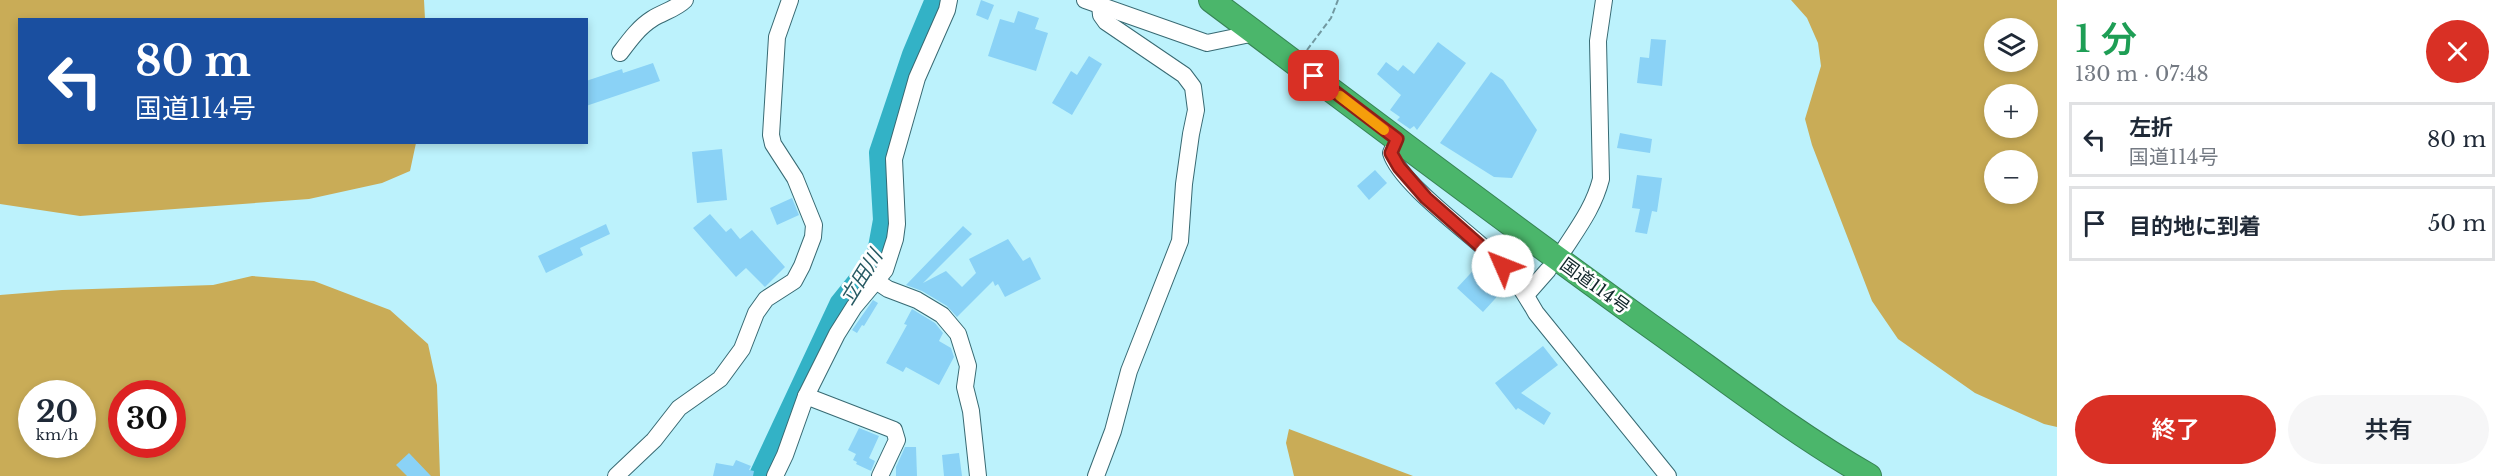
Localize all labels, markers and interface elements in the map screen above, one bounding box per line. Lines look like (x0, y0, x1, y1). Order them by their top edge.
text: 1 分 (2075, 17, 2137, 62)
map controls (1984, 18, 2038, 204)
button: layers (1984, 18, 2038, 72)
button: close (2426, 20, 2489, 83)
text: 80 m (135, 35, 251, 87)
icon: left (36, 42, 114, 120)
pin (1288, 50, 1339, 101)
icon: arrive (1297, 59, 1330, 92)
text: 130 m · 07:48 (2075, 62, 2209, 86)
button: + (1984, 84, 2038, 138)
text: 国道114号 (135, 92, 256, 125)
text: 左折 (2129, 114, 2173, 141)
icon: left (2078, 123, 2111, 156)
text: 80 m (2427, 126, 2486, 153)
text: 国道114号 (2129, 145, 2219, 169)
button: − (1984, 150, 2038, 204)
icon: arrive (2078, 207, 2111, 240)
text: 50 m (2428, 210, 2486, 237)
text: 目的地に到着 (2129, 213, 2261, 240)
position arrow (1471, 234, 1535, 298)
water label: 立田川 (835, 244, 888, 309)
street label: 国道114号 (1556, 253, 1634, 319)
speed limit sign: 30 (108, 380, 186, 458)
text: 20 (36, 393, 78, 430)
button: 終了 (2075, 395, 2276, 464)
button: 共有 (2288, 395, 2489, 464)
text: km/h (36, 425, 78, 444)

